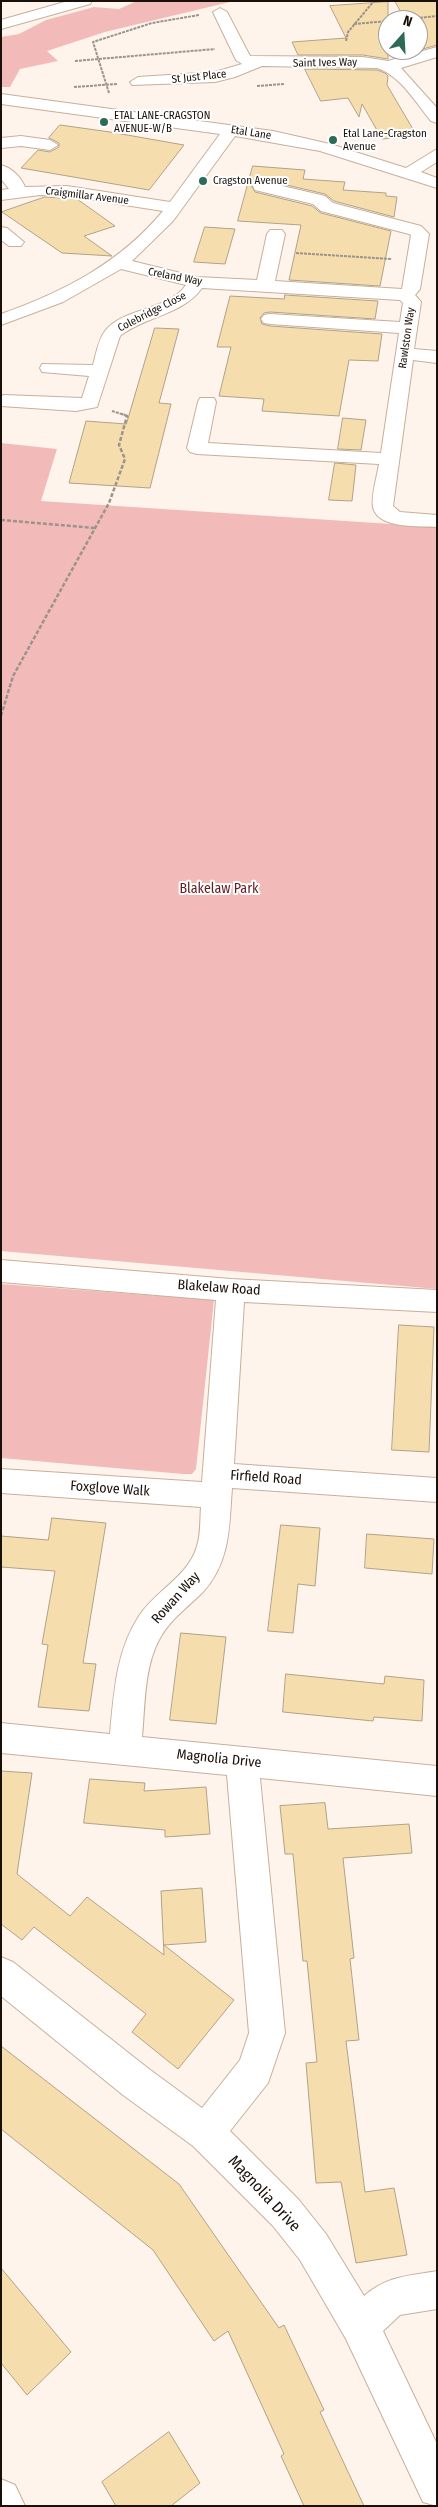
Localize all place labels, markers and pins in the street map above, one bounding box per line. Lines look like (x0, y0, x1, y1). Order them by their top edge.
place label: ETAL LANE-CRAGSTON AVENUE-W/B (114, 109, 210, 135)
marker: ETAL LANE-CRAGSTON AVENUE-W/B (98, 116, 110, 128)
place label: Etal Lane-Cragston Avenue (343, 127, 427, 153)
marker: Etal Lane-Cragston Avenue (327, 134, 339, 146)
place label: Cragston Avenue (213, 174, 288, 188)
marker: Cragston Avenue (197, 175, 209, 187)

